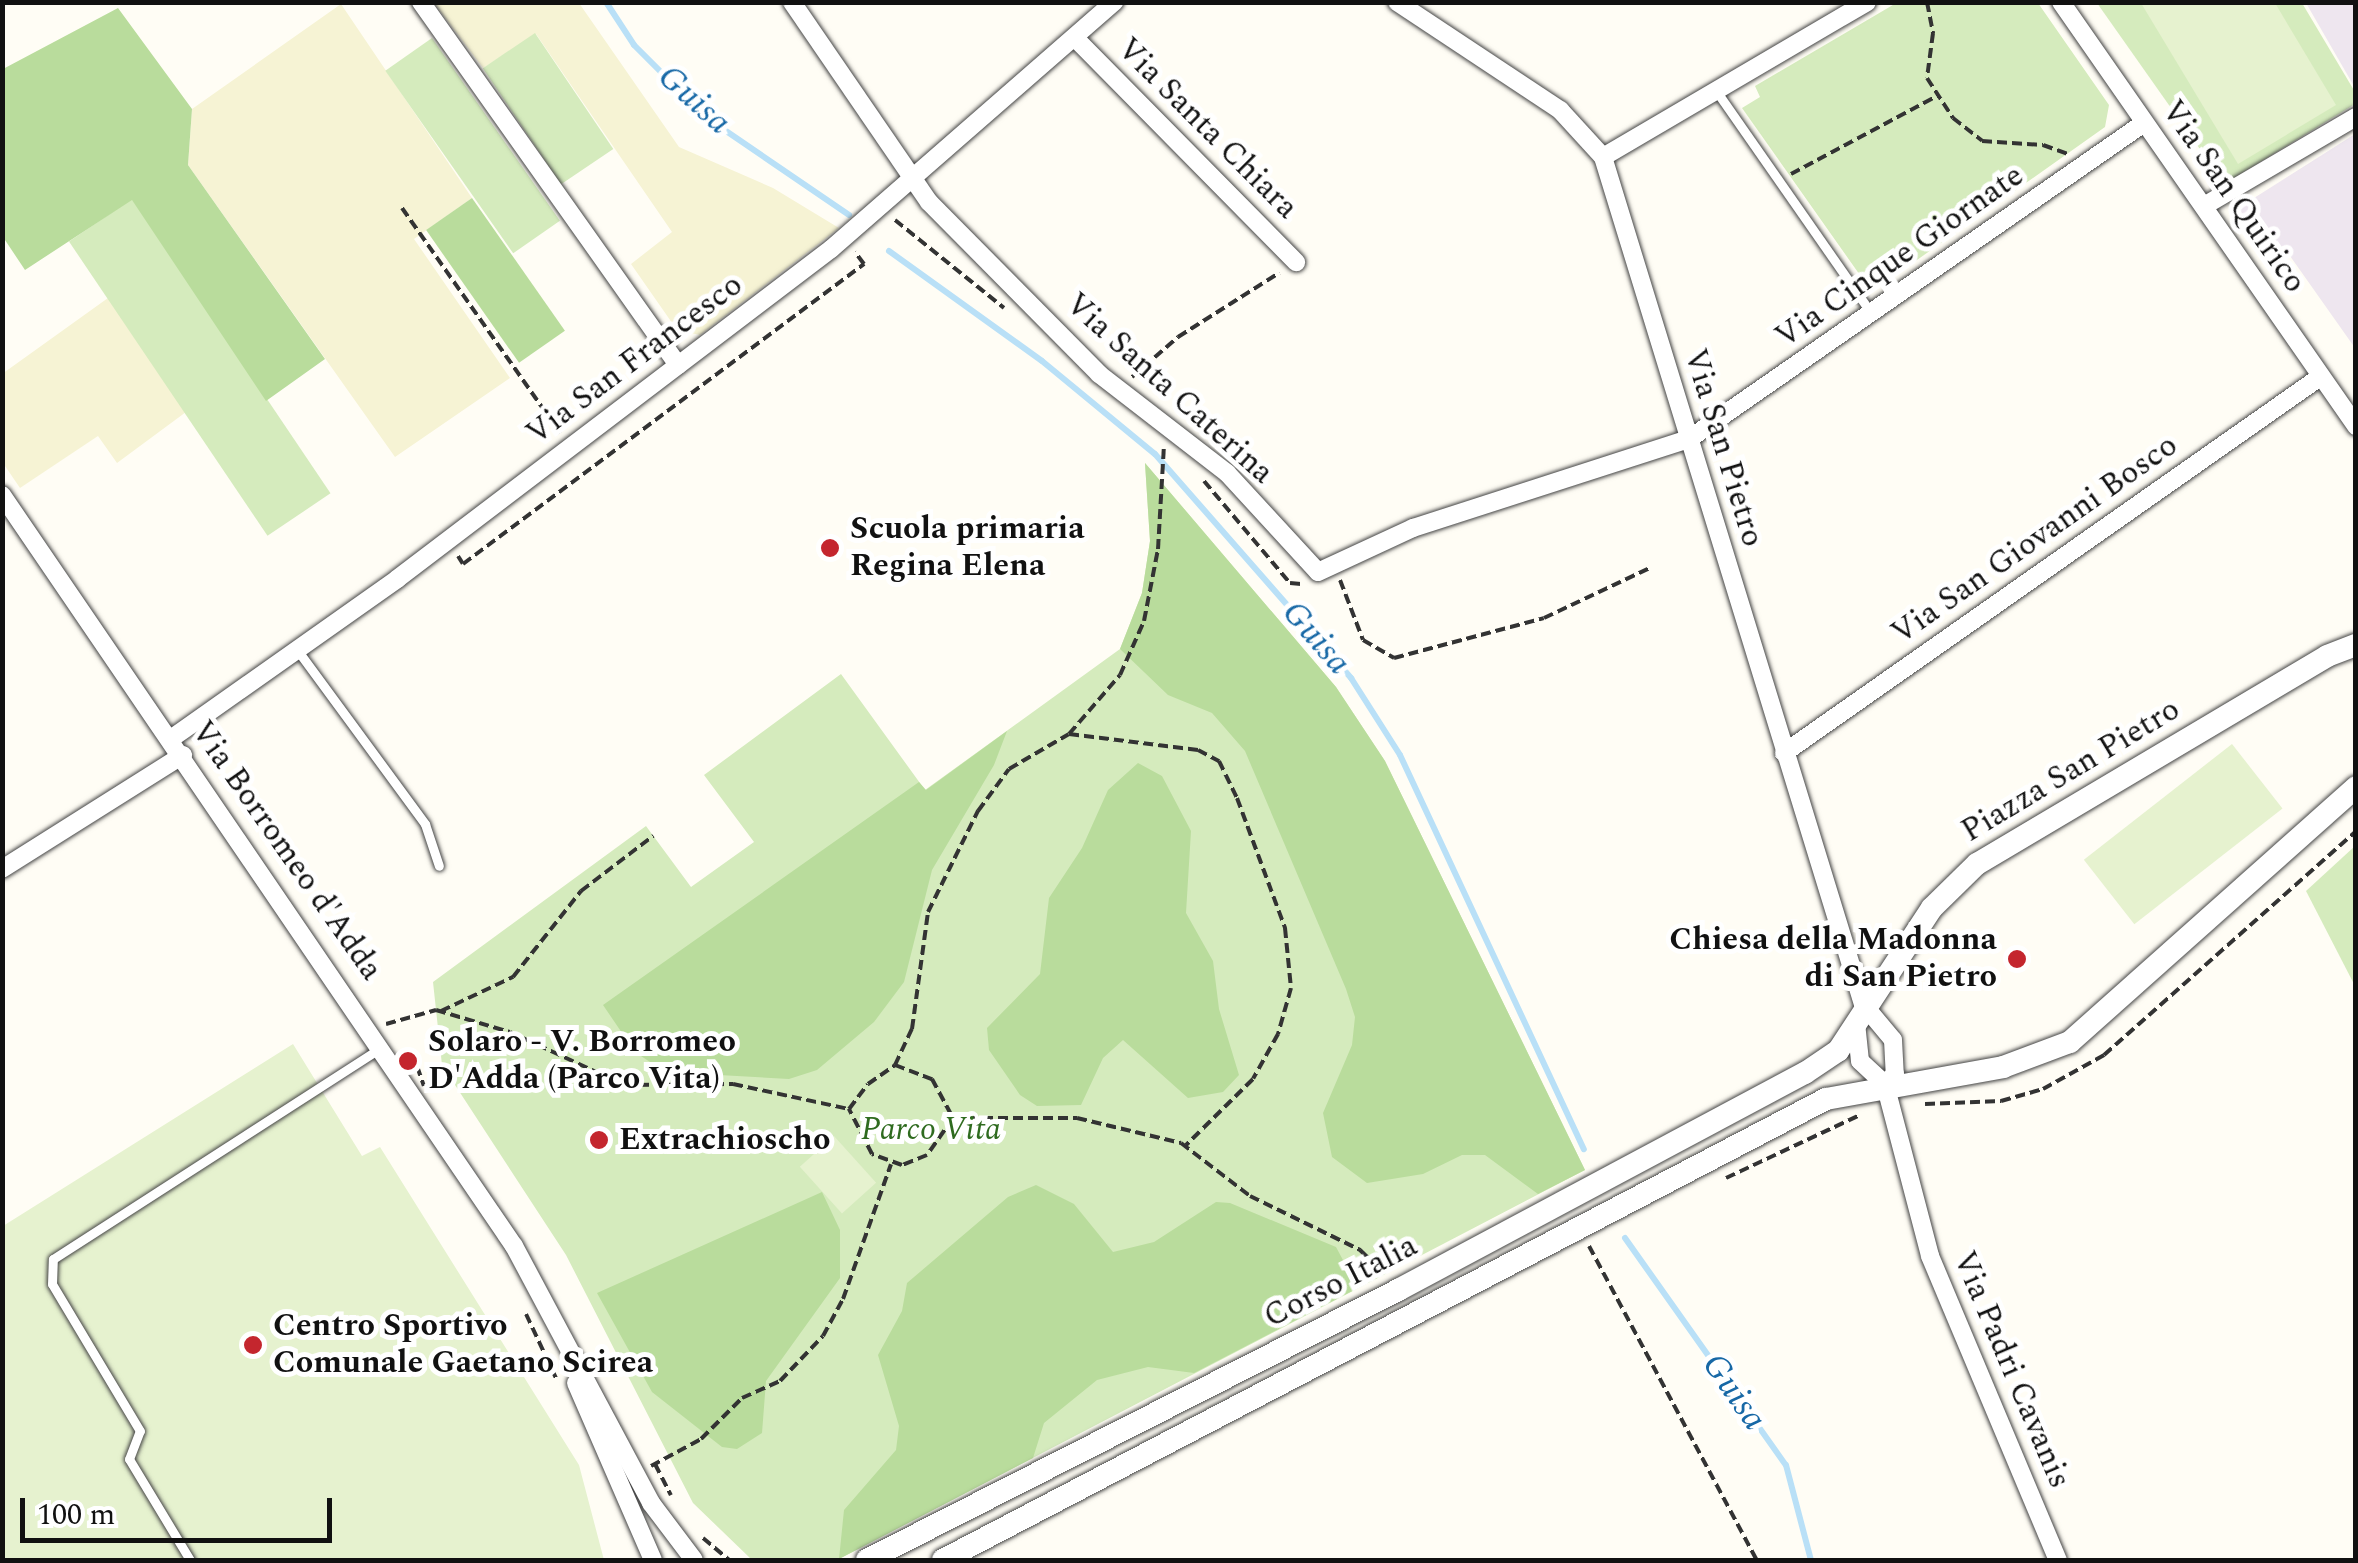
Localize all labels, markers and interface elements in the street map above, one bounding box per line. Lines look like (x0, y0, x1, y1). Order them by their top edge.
street label: Via Santa Chiara (1108, 30, 1306, 228)
water label: Guisa (649, 56, 739, 144)
street label: Via San Quirico (2152, 93, 2314, 301)
street label: Via Cinque Giornate (1769, 157, 2031, 357)
street label: Via San Francesco (519, 266, 751, 454)
street label: Via Santa Caterina (1057, 285, 1281, 493)
street label: Via San Pietro (1675, 344, 1771, 552)
street label: Via San Giovanni Bosco (1885, 427, 2185, 653)
place label: Scuola primaria Regina Elena (850, 511, 1085, 586)
marker: Scuola primaria Regina Elena (819, 537, 841, 559)
water label: Guisa (1273, 593, 1359, 683)
street label: Piazza San Pietro (1955, 691, 2187, 851)
street label: Via Borromeo d'Adda (182, 714, 390, 988)
place label: Chiesa della Madonna di San Pietro (1669, 922, 1997, 997)
marker: Chiesa della Madonna di San Pietro (2006, 948, 2028, 970)
place label: Solaro - V. Borromeo D'Adda (Parco Vita) (428, 1024, 736, 1099)
marker: Solaro - V. Borromeo D'Adda (Parco Vita) (397, 1050, 419, 1072)
park label: Parco Vita (861, 1111, 1001, 1149)
place label: Extrachioscho (619, 1121, 830, 1159)
marker: Extrachioscho (588, 1129, 610, 1151)
street label: Corso Italia (1258, 1227, 1424, 1337)
street label: Via Padri Cavanis (1944, 1246, 2078, 1494)
place label: Centro Sportivo Comunale Gaetano Scirea (273, 1308, 653, 1383)
marker: Centro Sportivo Comunale Gaetano Scirea (242, 1334, 264, 1356)
water label: Guisa (1693, 1346, 1775, 1438)
scale bar (25, 1478, 338, 1540)
text: 100 m (37, 1492, 115, 1538)

